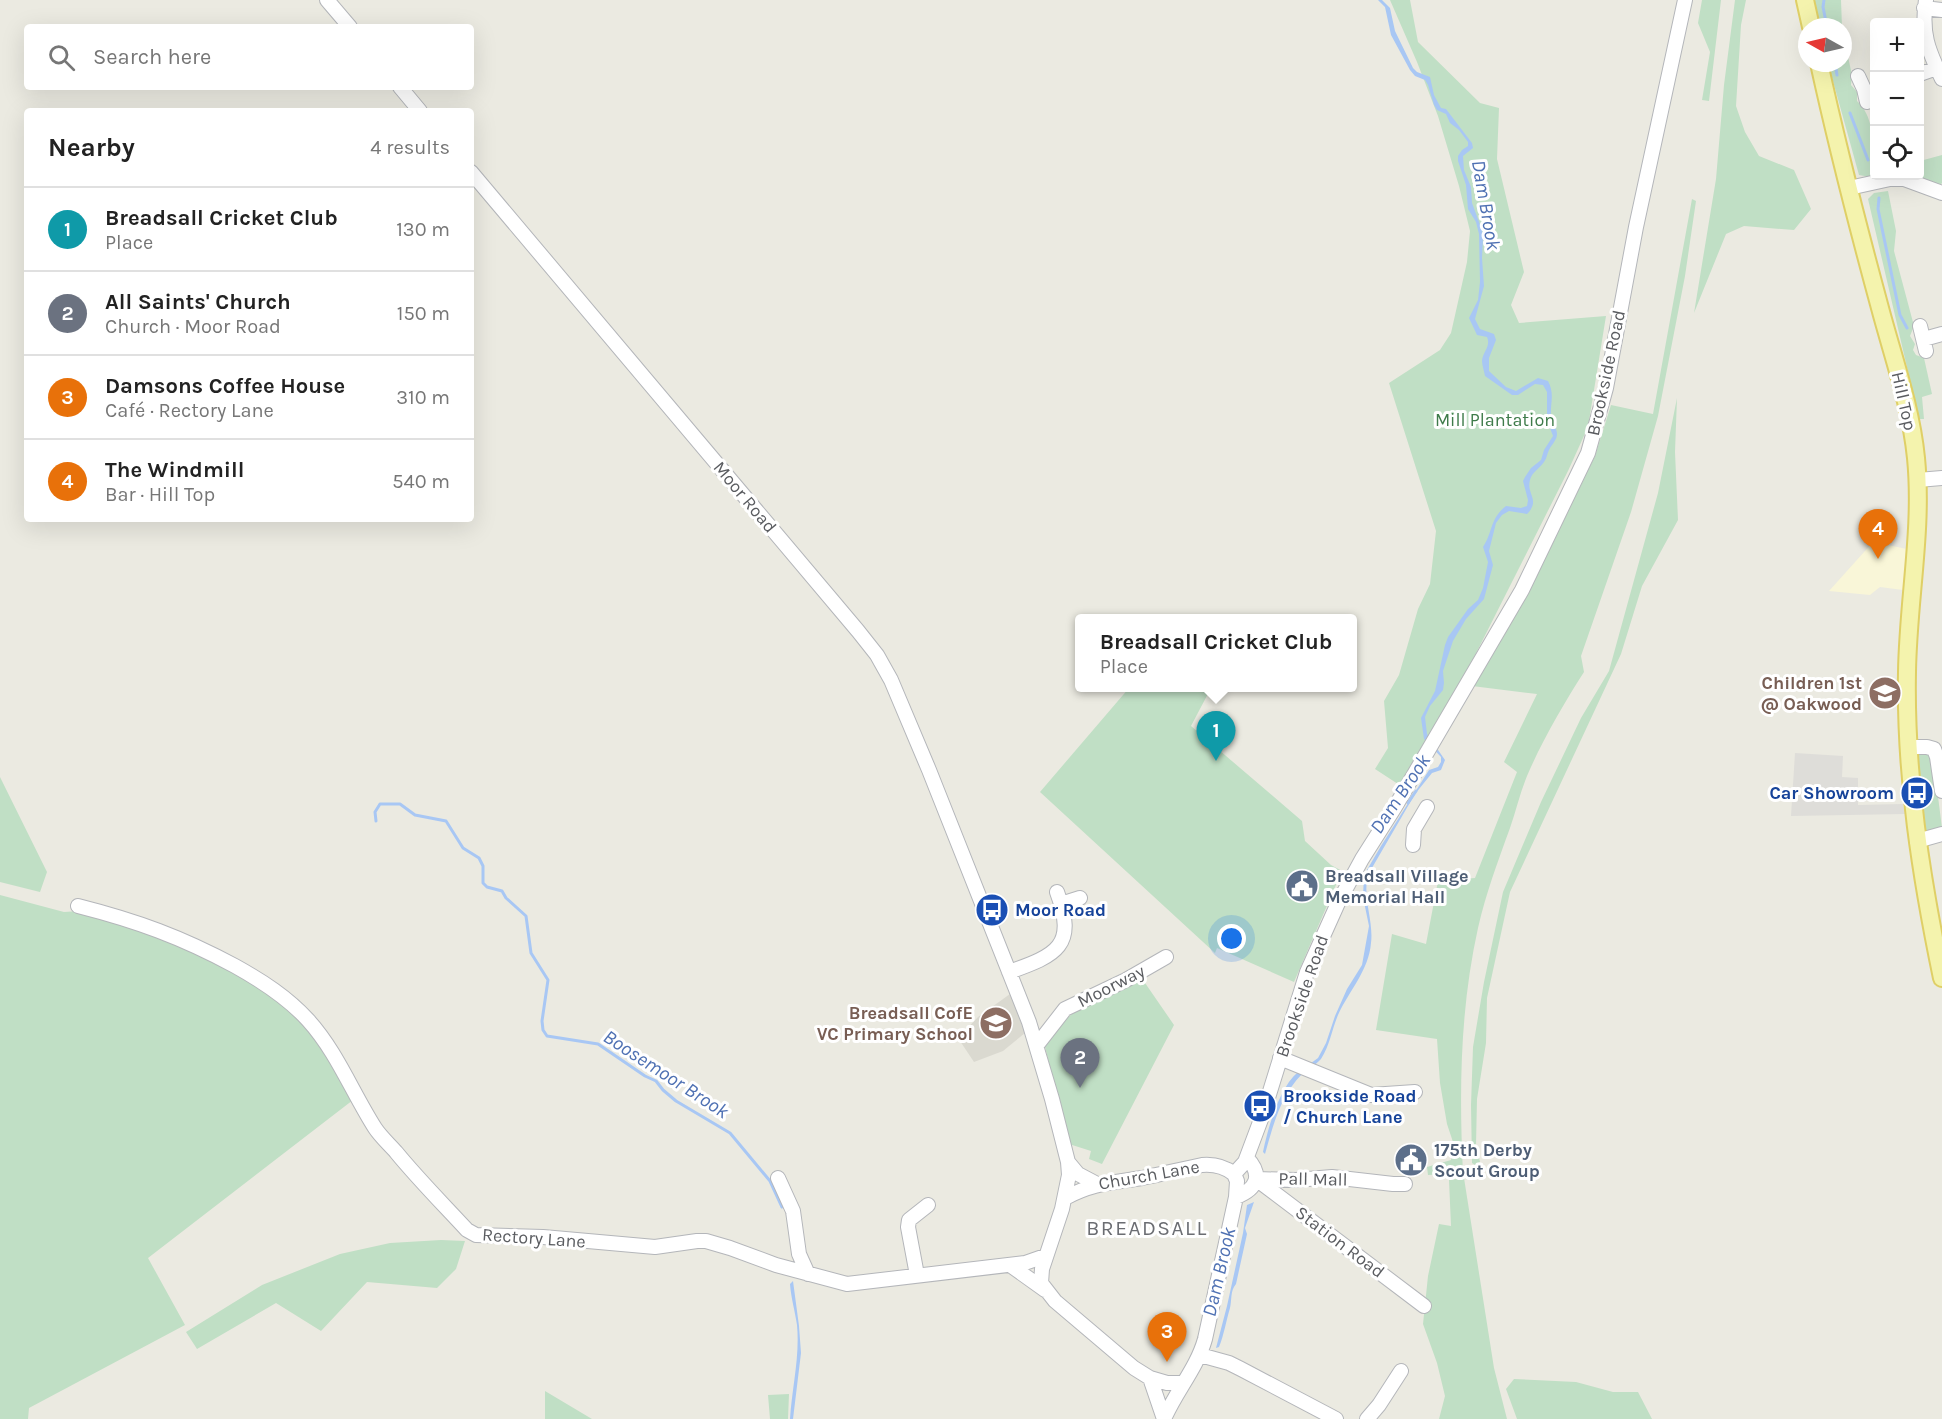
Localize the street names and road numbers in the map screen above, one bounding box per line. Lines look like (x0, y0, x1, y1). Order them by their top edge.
street label: Brookside Road (1582, 308, 1630, 438)
street label: Hill Top (1887, 369, 1921, 433)
street label: Moor Road (709, 457, 781, 537)
street label: Brookside Road (1271, 932, 1333, 1060)
street label: Moorway (1074, 959, 1149, 1012)
street label: Church Lane (1097, 1155, 1201, 1195)
street label: Pall Mall (1278, 1167, 1348, 1191)
street label: Station Road (1291, 1201, 1389, 1283)
street label: Rectory Lane (481, 1223, 587, 1253)

